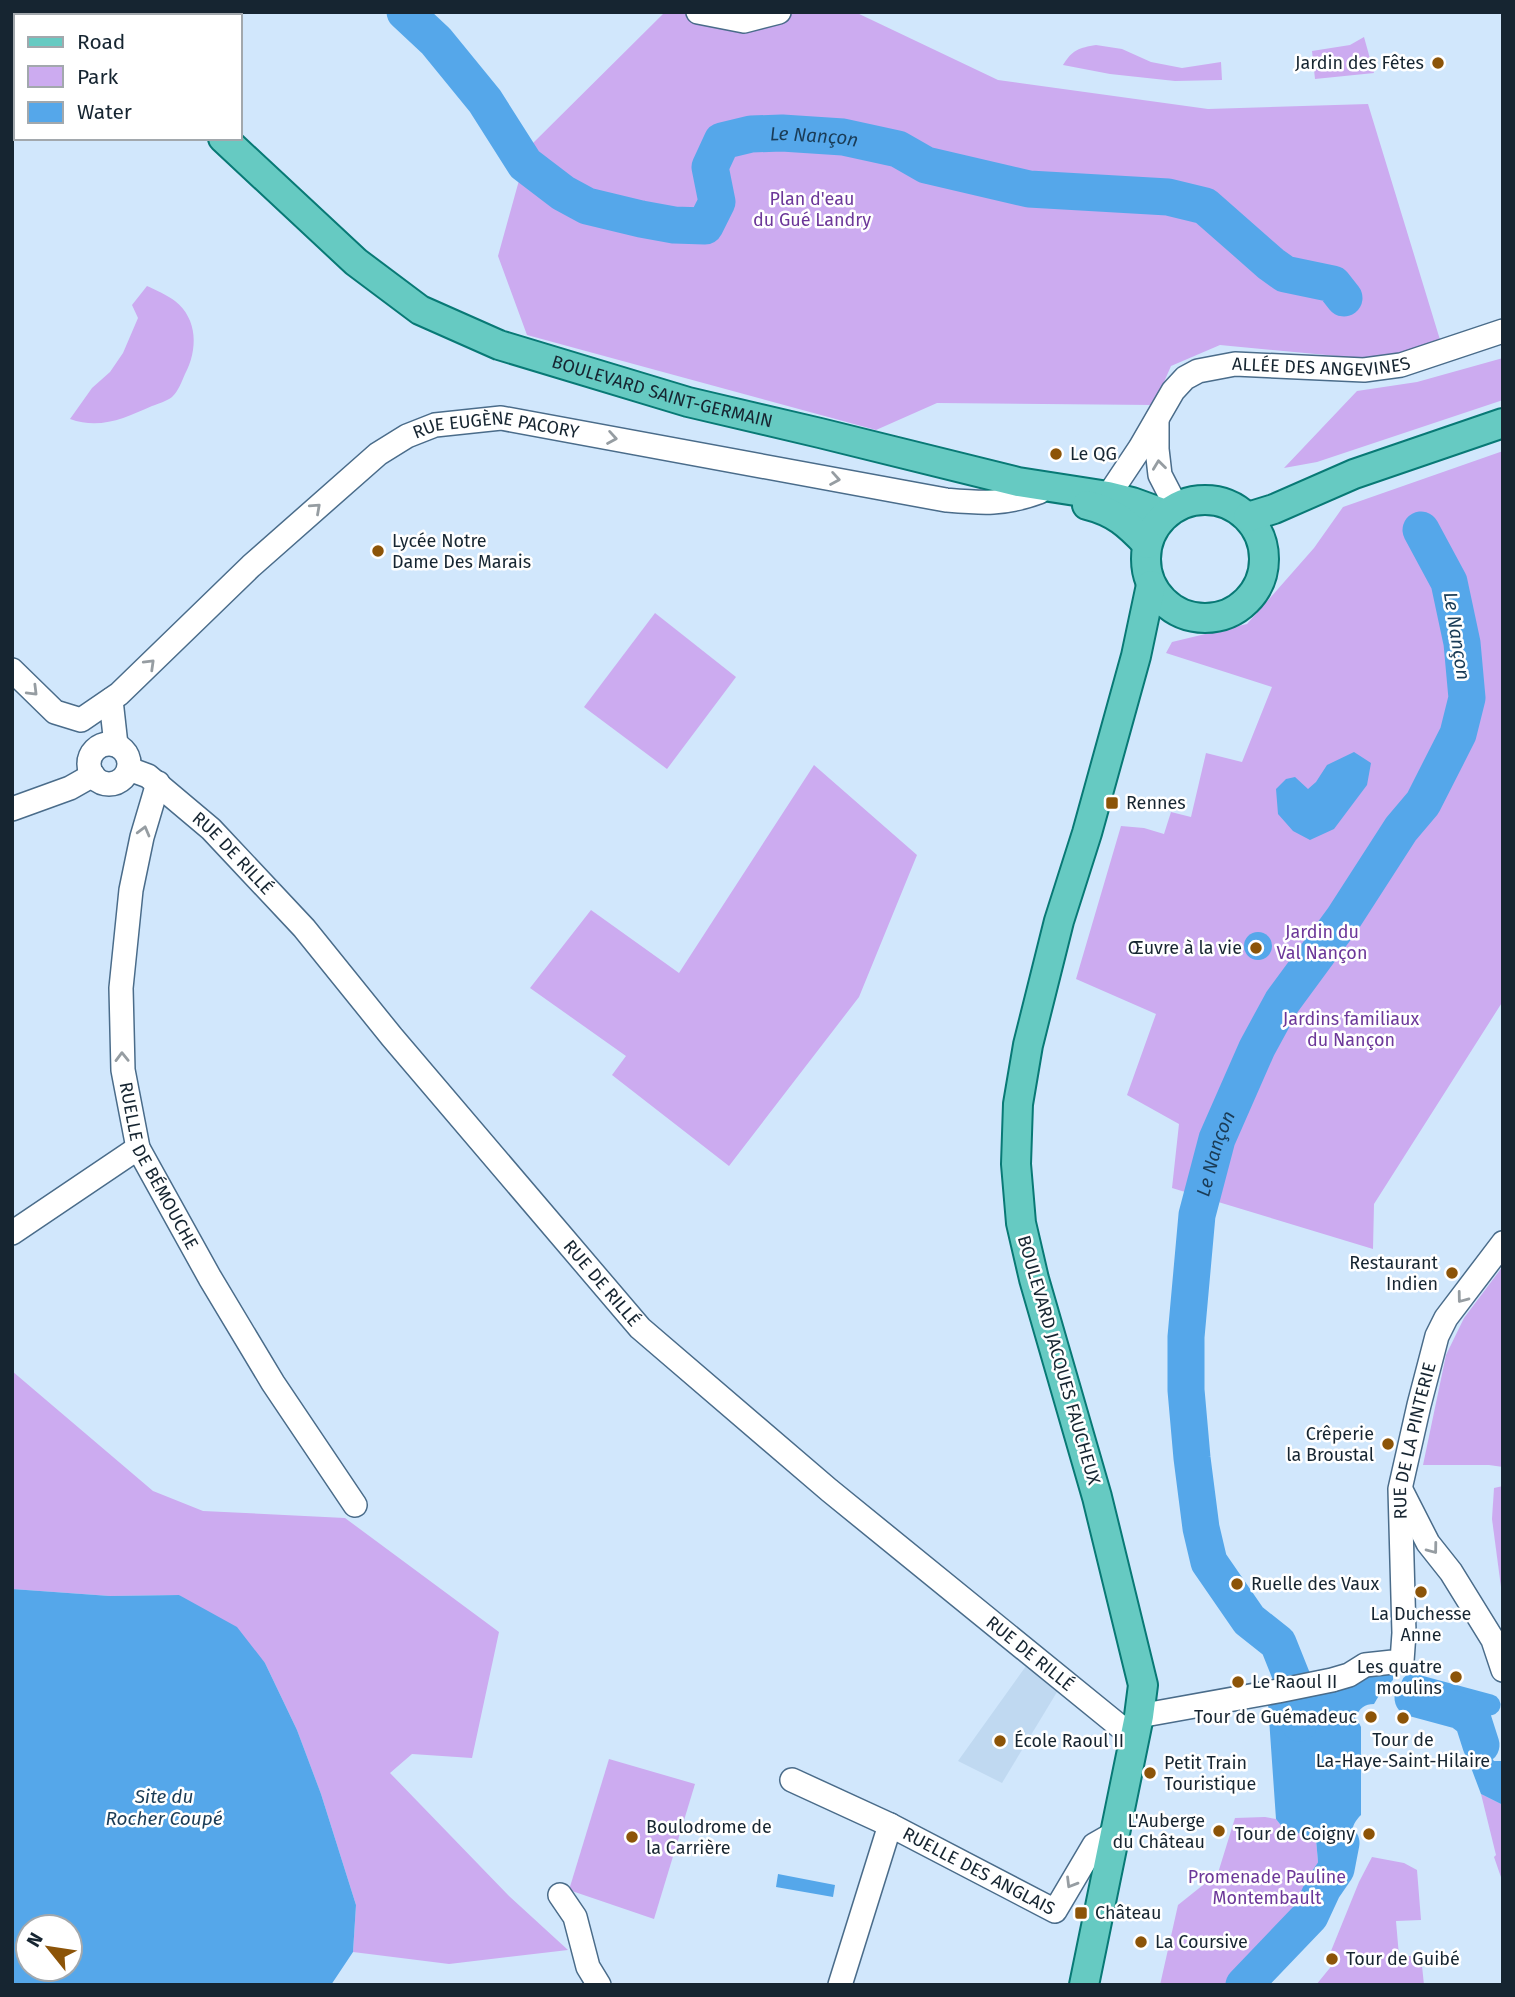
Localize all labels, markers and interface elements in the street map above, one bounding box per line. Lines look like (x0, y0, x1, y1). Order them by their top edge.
legend (14, 14, 242, 140)
text: Road (77, 29, 125, 55)
place label: Jardin des Fêtes (1295, 52, 1424, 74)
marker: Jardin des Fêtes (1430, 55, 1446, 71)
text: Park (77, 64, 119, 90)
text: Water (77, 99, 132, 125)
water label: Le Nançon (769, 121, 861, 152)
park label: Plan d'eau du Gué Landry (753, 188, 871, 231)
street label: BOULEVARD SAINT-GERMAIN (549, 350, 775, 433)
street label: ALLÉE DES ANGEVINES (1232, 352, 1413, 381)
street label: RUE EUGÈNE PACORY (410, 407, 581, 444)
one-way arrow (606, 430, 618, 445)
place label: Le QG (1070, 443, 1117, 465)
marker: Le QG (1048, 446, 1064, 462)
one-way arrow (1151, 459, 1166, 471)
one-way arrow (829, 471, 841, 486)
one-way arrow (308, 504, 321, 516)
place label: Lycée Notre Dame Des Marais (392, 530, 531, 573)
marker: Lycée Notre Dame Des Marais (370, 543, 386, 559)
water label: Le Nançon (1439, 590, 1475, 682)
one-way arrow (142, 659, 155, 672)
one-way arrow (25, 683, 38, 696)
place label: Rennes (1126, 792, 1186, 814)
marker: Rennes (1104, 795, 1120, 811)
street label: RUE DE RILLÉ (188, 807, 279, 899)
one-way arrow (136, 825, 150, 837)
park label: Jardin du Val Nançon (1277, 921, 1367, 964)
place label: Œuvre à la vie (1128, 937, 1242, 959)
marker: Œuvre à la vie (1248, 940, 1264, 956)
park label: Jardins familiaux du Nançon (1283, 1008, 1420, 1051)
one-way arrow (115, 1051, 130, 1062)
street label: RUELLE DE BÉMOUCHE (115, 1080, 203, 1253)
water label: Le Nançon (1191, 1107, 1240, 1199)
street label: BOULEVARD JACQUES FAUCHEUX (1013, 1233, 1105, 1488)
street label: RUE DE RILLÉ (559, 1235, 646, 1331)
place label: Restaurant Indien (1349, 1252, 1438, 1295)
marker: Restaurant Indien (1444, 1265, 1460, 1281)
one-way arrow (1457, 1290, 1470, 1303)
street label: RUE DE LA PINTERIE (1389, 1360, 1441, 1520)
place label: Crêperie la Broustal (1286, 1423, 1374, 1466)
marker: Crêperie la Broustal (1380, 1436, 1396, 1452)
one-way arrow (1425, 1541, 1437, 1553)
place label: Ruelle des Vaux (1251, 1573, 1380, 1595)
marker: Ruelle des Vaux (1229, 1576, 1245, 1592)
marker: La Duchesse Anne (1413, 1584, 1429, 1600)
place label: La Duchesse Anne (1371, 1603, 1471, 1646)
street label: RUE DE RILLÉ (982, 1611, 1079, 1696)
place label: Les quatre moulins (1357, 1656, 1442, 1699)
marker: Les quatre moulins (1448, 1669, 1464, 1685)
place label: Le Raoul II (1252, 1671, 1337, 1693)
marker: Le Raoul II (1230, 1674, 1246, 1690)
place label: Tour de Guémadeuc (1194, 1706, 1357, 1728)
marker: Tour de Guémadeuc (1363, 1709, 1379, 1725)
marker: Tour de La-Haye-Saint-Hilaire (1395, 1710, 1411, 1726)
place label: École Raoul II (1014, 1729, 1124, 1752)
place label: Tour de La-Haye-Saint-Hilaire (1316, 1729, 1490, 1772)
marker: École Raoul II (992, 1733, 1008, 1749)
place label: Petit Train Touristique (1164, 1752, 1256, 1795)
marker: Petit Train Touristique (1142, 1765, 1158, 1781)
water label: Site du Rocher Coupé (106, 1785, 223, 1830)
place label: L'Auberge du Château (1113, 1810, 1205, 1853)
place label: Boulodrome de la Carrière (646, 1816, 772, 1859)
street label: RUELLE DES ANGLAIS (899, 1823, 1059, 1920)
marker: L'Auberge du Château (1211, 1823, 1227, 1839)
place label: Tour de Coigny (1235, 1823, 1355, 1845)
marker: Tour de Coigny (1361, 1826, 1377, 1842)
marker: Boulodrome de la Carrière (624, 1829, 640, 1845)
park label: Promenade Pauline Montembault (1188, 1866, 1346, 1909)
one-way arrow (1067, 1875, 1080, 1888)
place label: Château (1095, 1902, 1161, 1924)
marker: Château (1073, 1905, 1089, 1921)
north arrow (14, 1913, 84, 1983)
text: N (22, 1929, 48, 1951)
place label: La Coursive (1155, 1931, 1248, 1953)
marker: La Coursive (1133, 1934, 1149, 1950)
place label: Tour de Guibé (1346, 1948, 1460, 1970)
marker: Tour de Guibé (1324, 1951, 1340, 1967)

